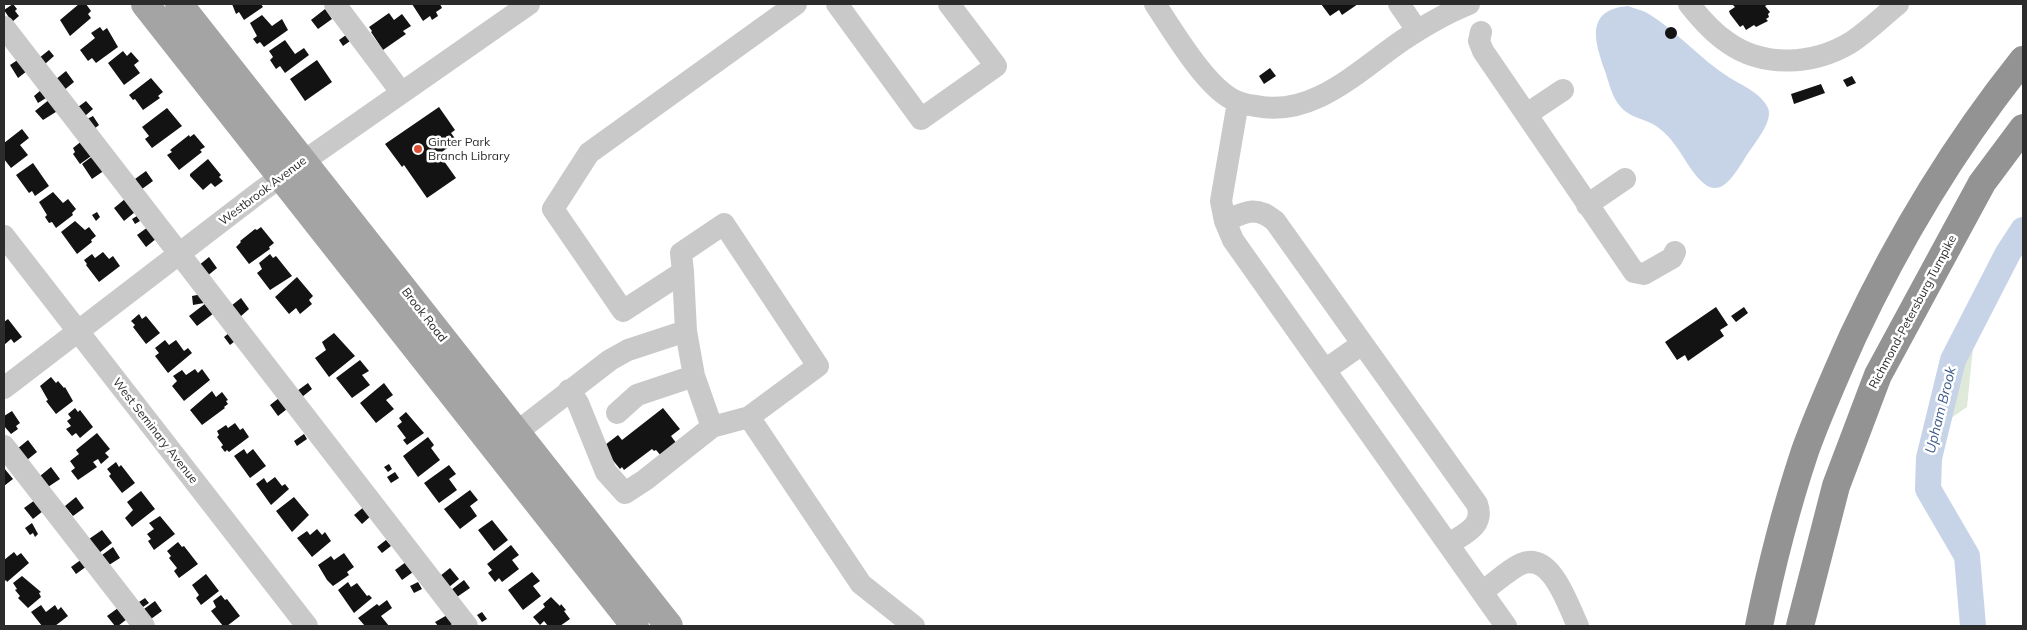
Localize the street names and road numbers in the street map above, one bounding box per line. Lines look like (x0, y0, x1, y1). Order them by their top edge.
street label: Westbrook Avenue (217, 153, 309, 229)
street label: Richmond-Petersburg Turnpike (1866, 233, 1960, 391)
street label: Brook Road (398, 285, 450, 345)
street label: West Seminary Avenue (109, 375, 201, 487)

